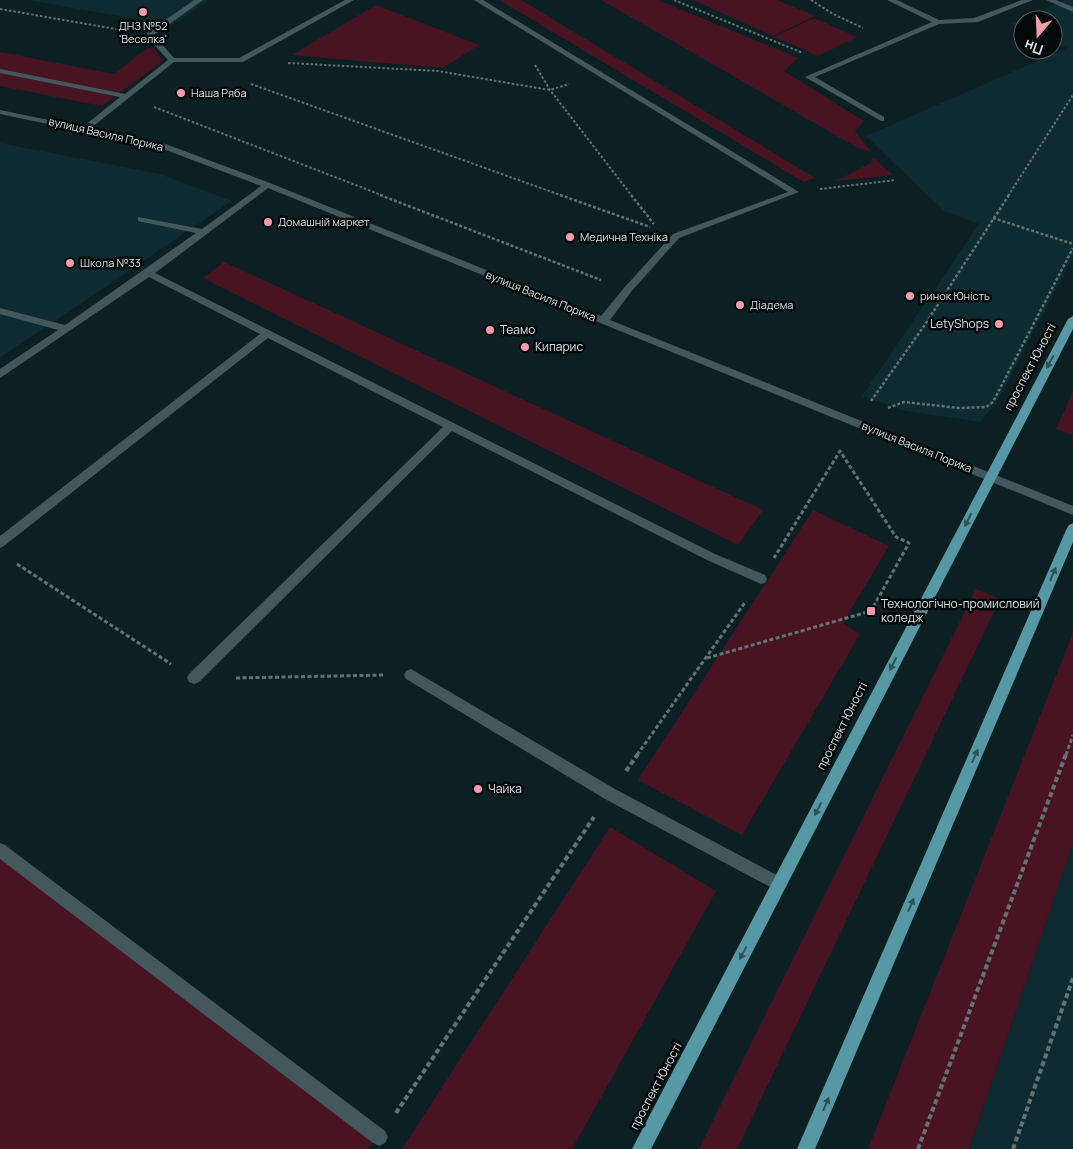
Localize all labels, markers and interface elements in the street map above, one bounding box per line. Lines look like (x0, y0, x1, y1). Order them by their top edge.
marker: ДНЗ №52 'Веселка' (137, 6, 149, 18)
north arrow (1013, 10, 1063, 60)
place label: ДНЗ №52 'Веселка' (119, 18, 167, 46)
text: Пн (1022, 36, 1046, 60)
place label: Наша Ряба (191, 85, 247, 100)
marker: Наша Ряба (175, 87, 187, 99)
street label: вулиця Василя Порика (47, 113, 165, 154)
place label: Домашній маркет (278, 214, 370, 229)
marker: Домашній маркет (262, 216, 274, 228)
place label: Медична Техніка (580, 229, 668, 244)
marker: Медична Техніка (564, 231, 576, 243)
place label: Школа №33 (80, 255, 141, 270)
marker: Школа №33 (64, 257, 76, 269)
street label: вулиця Василя Порика (484, 267, 598, 324)
place label: ринок Юність (920, 288, 990, 303)
marker: ринок Юність (904, 290, 916, 302)
place label: Діадема (750, 297, 793, 312)
marker: Діадема (734, 299, 746, 311)
place label: LetyShops (930, 315, 989, 332)
marker: LetyShops (993, 318, 1005, 330)
street label: проспект Юності (999, 320, 1060, 413)
place label: Теамо (500, 321, 535, 338)
marker: Теамо (484, 324, 496, 336)
place label: Кипарис (535, 338, 583, 355)
marker: Кипарис (519, 341, 531, 353)
one-way arrow (1046, 355, 1054, 369)
street label: вулиця Василя Порика (860, 418, 974, 475)
one-way arrow (964, 513, 972, 527)
one-way arrow (1049, 566, 1057, 581)
place label: Технологічно-промисловий коледж (881, 595, 1039, 626)
marker: Технологічно-промисловий коледж (865, 605, 877, 617)
one-way arrow (889, 657, 897, 672)
street label: проспект Юності (812, 679, 871, 773)
one-way arrow (971, 749, 979, 763)
place label: Чайка (488, 780, 522, 797)
marker: Чайка (472, 783, 484, 795)
one-way arrow (814, 801, 822, 816)
one-way arrow (907, 898, 915, 912)
one-way arrow (739, 945, 747, 960)
street label: проспект Юності (625, 1039, 686, 1132)
one-way arrow (822, 1097, 830, 1111)

